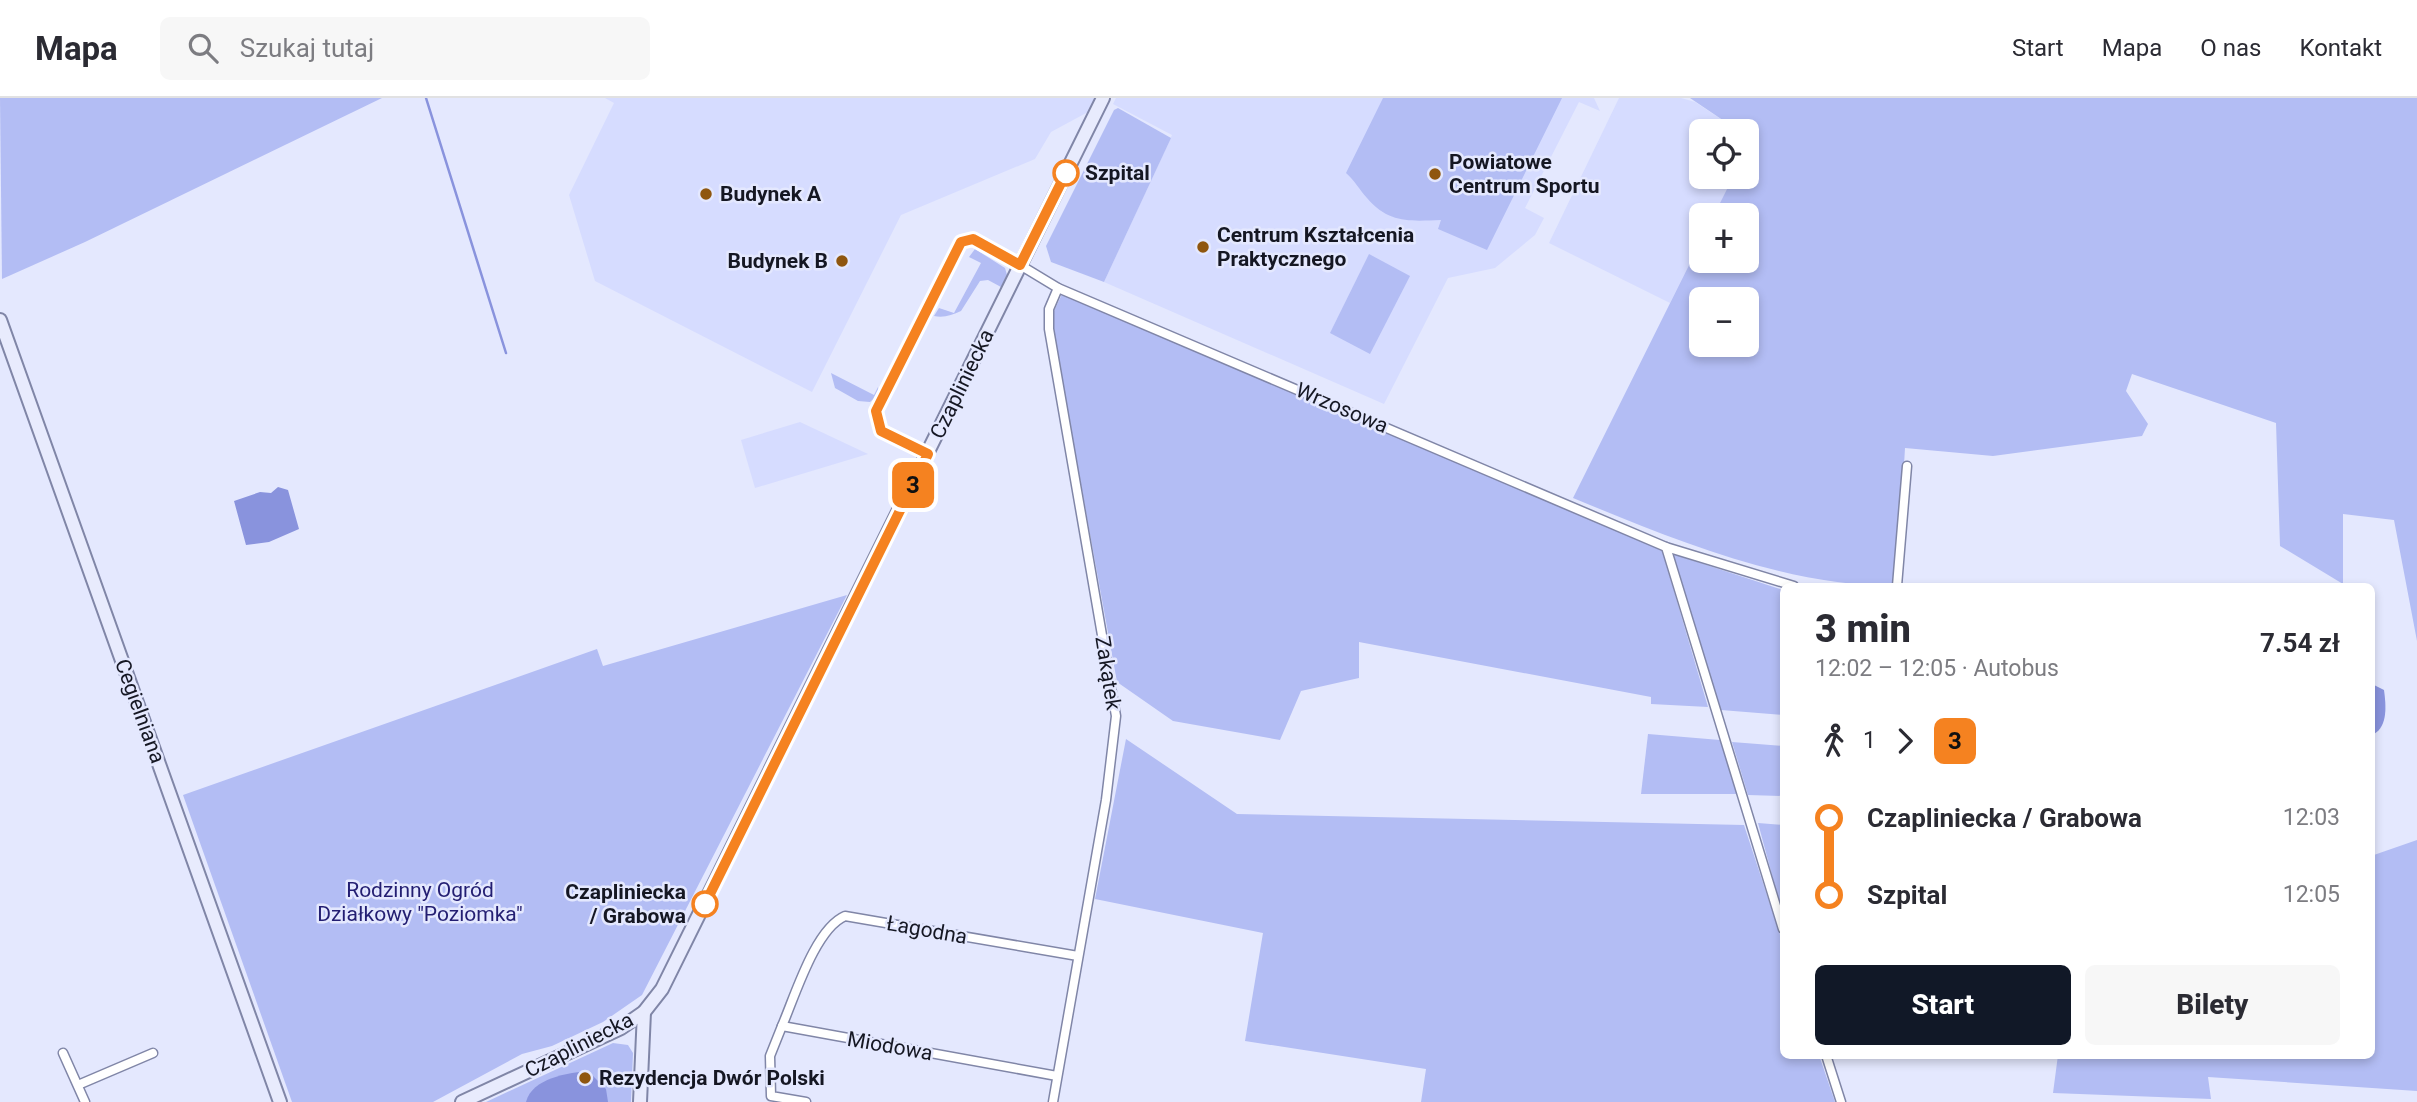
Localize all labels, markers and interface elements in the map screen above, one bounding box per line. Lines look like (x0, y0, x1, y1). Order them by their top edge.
search box (160, 17, 650, 80)
text: Mapa (35, 29, 118, 68)
icon: search (184, 29, 222, 67)
text: Szukaj tutaj (240, 33, 374, 63)
text: Start (2012, 34, 2064, 62)
text: Mapa (2102, 34, 2162, 62)
text: O nas (2200, 34, 2261, 62)
text: Kontakt (2299, 34, 2382, 62)
map controls (1689, 119, 1759, 357)
button: locate (1689, 119, 1759, 189)
place label: Powiatowe Centrum Sportu (1449, 150, 1600, 198)
marker: Szpital (1053, 160, 1079, 186)
place label: Szpital (1085, 161, 1150, 185)
marker: Powiatowe Centrum Sportu (1427, 166, 1443, 182)
place label: Budynek A (720, 182, 822, 206)
marker: Budynek A (698, 186, 714, 202)
button: + (1689, 203, 1759, 273)
place label: Centrum Kształcenia Praktycznego (1217, 223, 1414, 271)
marker: Centrum Kształcenia Praktycznego (1195, 239, 1211, 255)
place label: Budynek B (727, 249, 828, 273)
marker: Budynek B (834, 253, 850, 269)
button: − (1689, 287, 1759, 357)
street label: Czapliniecka (925, 326, 999, 442)
street label: Wrzosowa (1292, 378, 1392, 438)
line badge: 3 (890, 462, 936, 508)
text: 3 (906, 471, 920, 499)
text: 3 min (1815, 607, 1911, 651)
text: 7.54 zł (2260, 628, 2340, 658)
street label: Zakątek (1090, 634, 1126, 712)
text: 12:02 – 12:05 · Autobus (1815, 655, 2059, 682)
street label: Cegielniana (110, 656, 170, 766)
icon: walk (1815, 722, 1853, 760)
icon: forward (1886, 722, 1924, 760)
text: 1 (1863, 727, 1876, 754)
text: 3 (1948, 727, 1962, 755)
text: Czapliniecka / Grabowa (1867, 803, 2142, 833)
text: 12:03 (2283, 804, 2340, 831)
park label: Rodzinny Ogród Działkowy "Poziomka" (317, 878, 523, 926)
place label: Czapliniecka / Grabowa (565, 880, 686, 928)
text: Szpital (1867, 880, 1947, 910)
text: 12:05 (2283, 881, 2340, 908)
marker: Czapliniecka / Grabowa (692, 891, 718, 917)
street label: Łagodna (885, 911, 969, 949)
button: Start (1815, 965, 2071, 1045)
button: Bilety (2085, 965, 2340, 1045)
street label: Czapliniecka (521, 1007, 637, 1083)
street label: Miodowa (845, 1027, 935, 1065)
place label: Rezydencja Dwór Polski (599, 1066, 825, 1090)
marker: Rezydencja Dwór Polski (577, 1070, 593, 1086)

